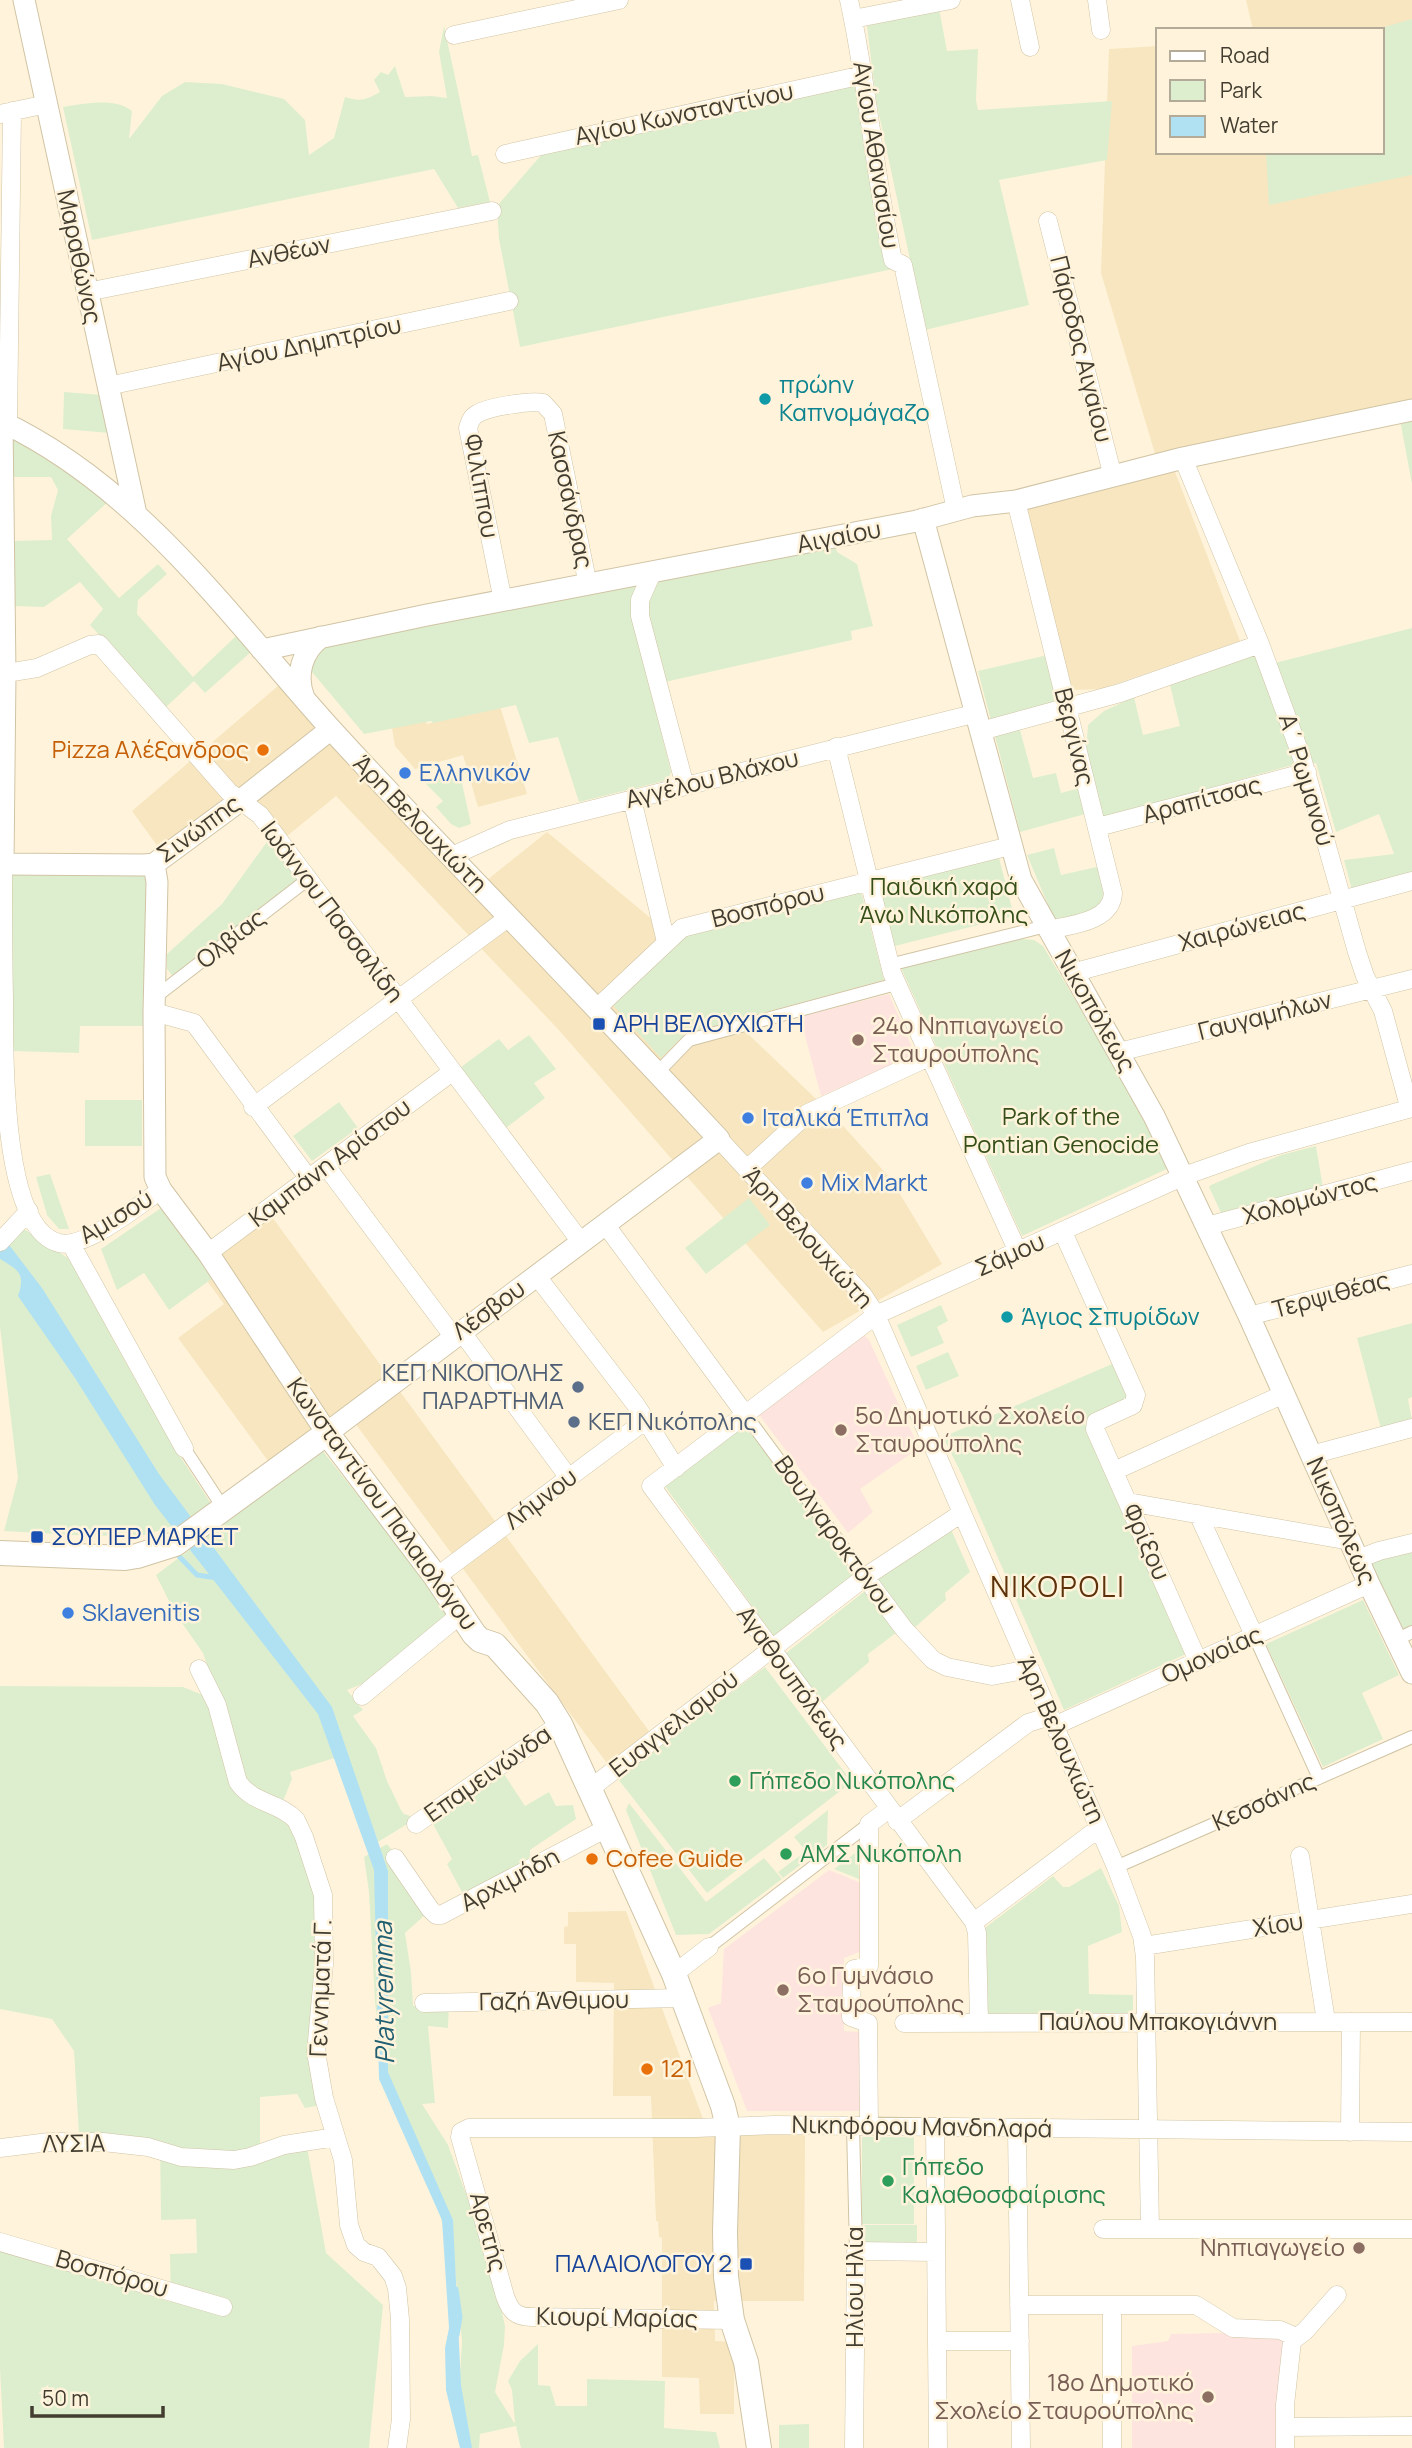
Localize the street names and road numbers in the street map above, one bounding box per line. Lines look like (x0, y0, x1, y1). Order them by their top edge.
street label: Αγίου Αθανασίου (846, 59, 909, 251)
street label: Αγίου Κωνσταντίνου (571, 73, 796, 152)
street label: Μαραθώνος (50, 186, 111, 327)
street label: Ανθέων (244, 226, 333, 275)
street label: Πάροδος Αιγαίου (1043, 252, 1122, 445)
street label: Αγίου Δημητρίου (213, 307, 404, 378)
street label: Κασσάνδρας (541, 428, 602, 571)
street label: Φιλίππου (457, 431, 508, 540)
street label: Αιγαίου (794, 511, 884, 560)
street label: Βεργίνας (1047, 684, 1104, 789)
street label: Α΄ Ρωμανού (1272, 709, 1343, 850)
street label: Αγγέλου Βλάχου (622, 740, 802, 815)
street label: Άρη Βελουχιώτη (347, 747, 496, 899)
street label: Αραπίτσας (1139, 767, 1265, 830)
street label: Σινώπης (149, 786, 247, 870)
street label: Ιωάννου Πασσαλίδη (254, 814, 412, 1009)
street label: Βοσπόρου (708, 875, 828, 935)
street label: Χαιρώνειας (1175, 893, 1309, 958)
street label: Ολβίας (189, 900, 272, 975)
street label: Νικοπόλεως (1048, 943, 1145, 1077)
street label: Γαυγαμήλων (1194, 982, 1335, 1047)
street label: Καμπάνη Αρίστου (241, 1090, 417, 1234)
street label: Άρη Βελουχιώτη (737, 1159, 882, 1315)
street label: Χολομώντος (1239, 1164, 1380, 1231)
street label: Αμισού (72, 1181, 158, 1251)
street label: Σάμου (969, 1224, 1049, 1284)
street label: Τερψιθέας (1269, 1262, 1393, 1325)
street label: Λέσβου (445, 1271, 531, 1346)
street label: Κωνσταντίνου Παλαιολόγου (280, 1370, 486, 1636)
street label: Βουλγαροκτόνου (768, 1448, 905, 1620)
street label: Νικοπόλεως (1300, 1452, 1385, 1589)
street label: Λήμνου (497, 1460, 583, 1536)
street label: Φρίξου (1116, 1498, 1179, 1585)
street label: Αγαθουπόλεως (730, 1599, 856, 1755)
street label: Ομονοίας (1156, 1617, 1267, 1691)
street label: Άρη Βελουχιώτη (1011, 1650, 1114, 1828)
street label: Ευαγγελισμού (602, 1662, 744, 1784)
street label: Επαμεινώνδα (417, 1717, 557, 1829)
street label: Κεσσάνης (1207, 1763, 1320, 1838)
street label: Αρχιμήδη (454, 1839, 565, 1919)
street label: Χίου (1250, 1903, 1305, 1944)
street label: Γεννηματά Γ. (301, 1918, 338, 2057)
street label: Γαζή Άνθιμου (479, 1982, 629, 2017)
street label: Παύλου Μπακογιάννη (1039, 2004, 1277, 2037)
street label: Νικηφόρου Μανδηλαρά (791, 2107, 1053, 2144)
street label: ΛΥΣΙΑ (42, 2125, 106, 2160)
street label: Αρετής (463, 2188, 516, 2275)
street label: Ηλίου Ηλία (837, 2226, 870, 2348)
street label: Βοσπόρου (52, 2241, 172, 2304)
street label: Κιουρί Μαρίας (536, 2299, 698, 2334)

